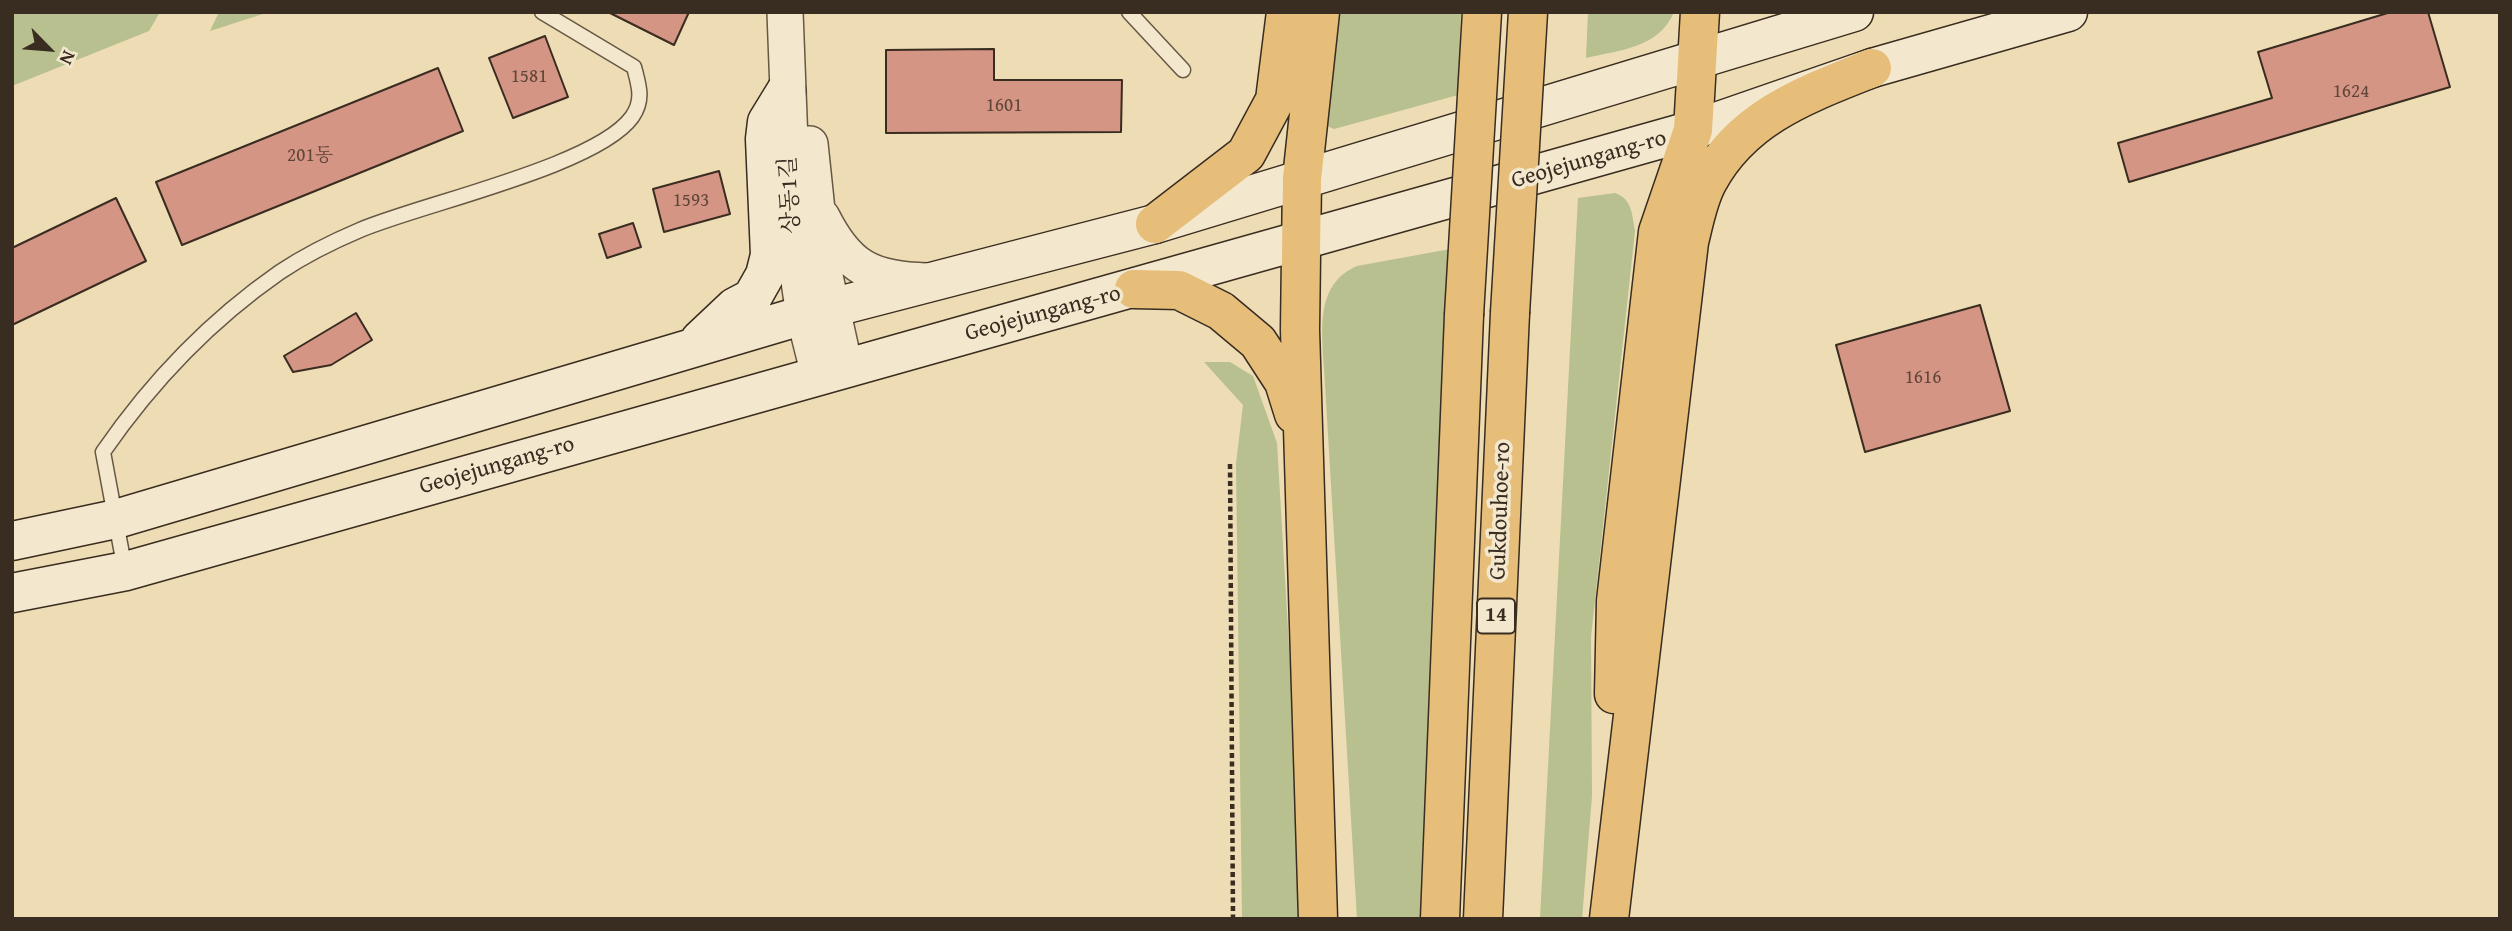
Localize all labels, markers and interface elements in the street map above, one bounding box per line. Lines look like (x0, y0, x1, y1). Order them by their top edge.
north arrow (14, 14, 84, 84)
text: N (53, 46, 83, 70)
house number: 1581 (511, 66, 547, 88)
house number: 1624 (2333, 81, 2369, 103)
house number: 1601 (986, 95, 1022, 117)
street label: Geojejungang-ro (1508, 125, 1670, 195)
house number: 201동 (287, 145, 333, 167)
street label: 상동1길 (775, 155, 807, 235)
house number: 1593 (673, 190, 709, 212)
street label: Geojejungang-ro (962, 280, 1124, 348)
house number: 1616 (1905, 367, 1941, 389)
street label: Geojejungang-ro (416, 431, 578, 501)
street label: Gukdouhoe-ro (1485, 441, 1517, 581)
road number: 14 (1477, 598, 1515, 634)

